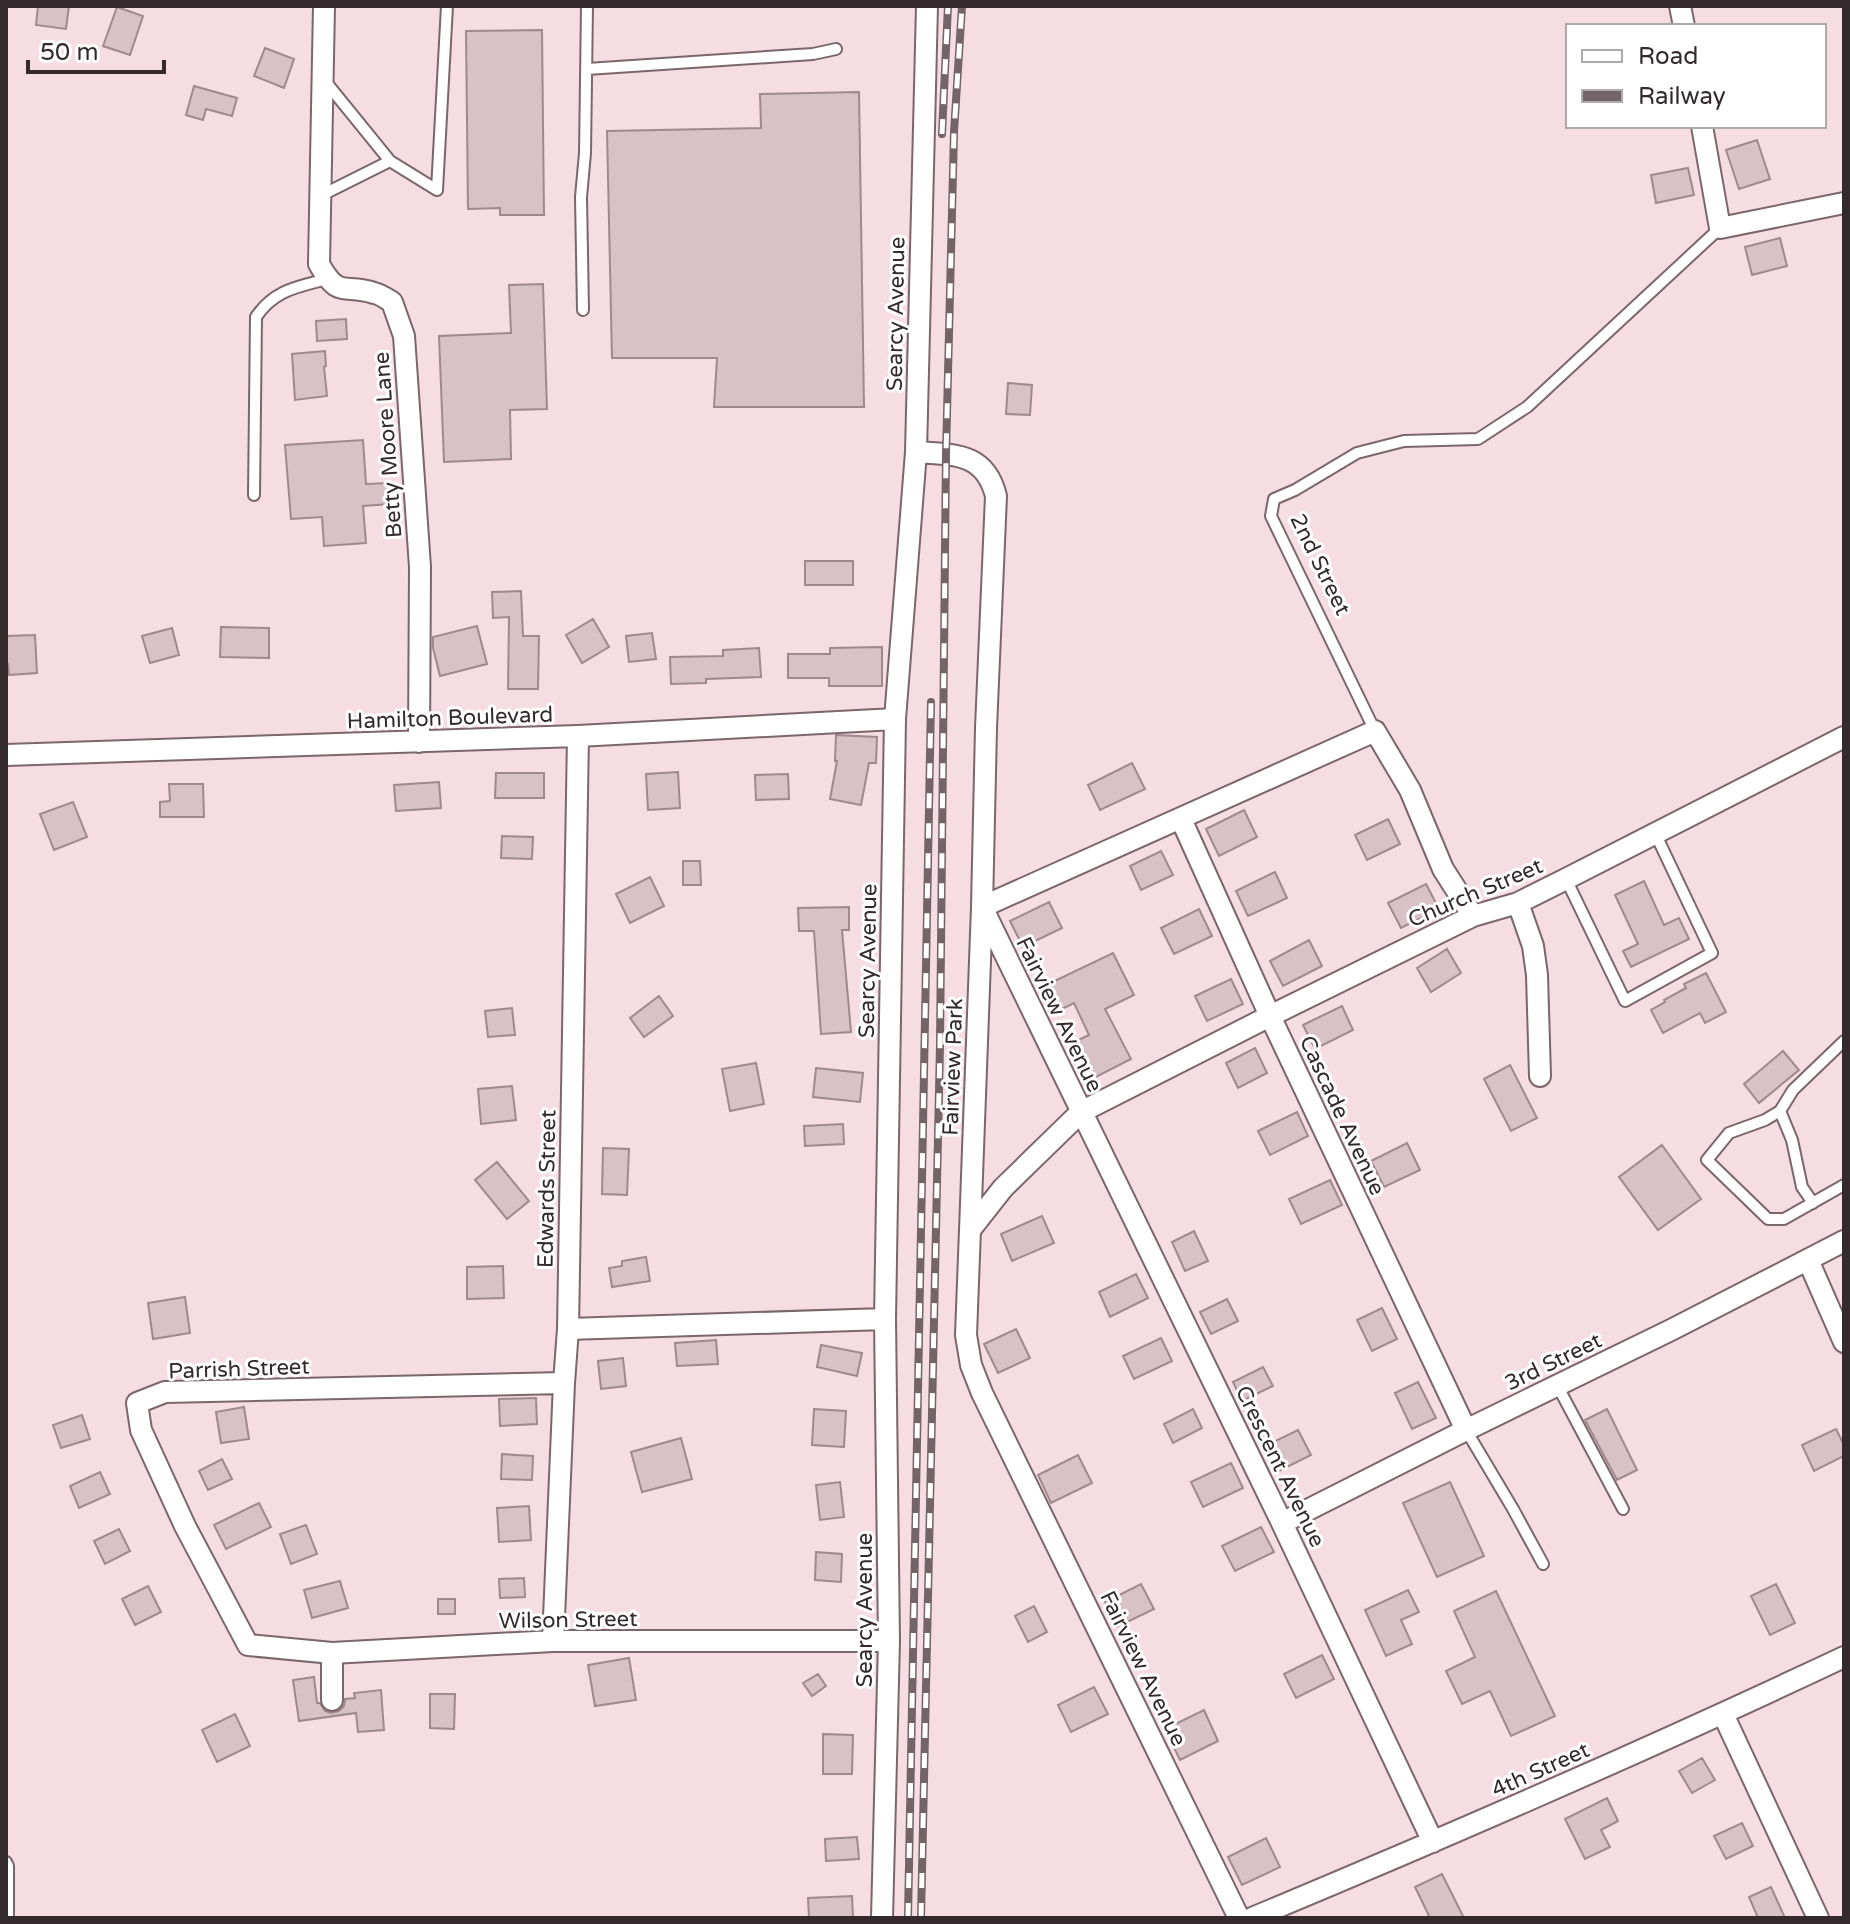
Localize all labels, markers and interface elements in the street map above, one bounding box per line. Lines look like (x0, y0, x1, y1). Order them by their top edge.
scale bar (28, 24, 164, 74)
legend (1566, 24, 1826, 128)
text: 50 m (40, 38, 98, 67)
text: Road (1638, 42, 1698, 71)
text: Railway (1638, 82, 1726, 111)
street label: Searcy Avenue (882, 237, 910, 391)
street label: Betty Moore Lane (369, 351, 407, 539)
street label: 2nd Street (1284, 509, 1356, 619)
street label: Hamilton Boulevard (346, 701, 554, 735)
street label: Church Street (1404, 853, 1547, 933)
street label: Searcy Avenue (854, 884, 882, 1038)
street label: Fairview Avenue (1010, 933, 1108, 1096)
street label: Fairview Park (938, 998, 968, 1136)
street label: Cascade Avenue (1294, 1031, 1390, 1199)
street label: Edwards Street (533, 1110, 561, 1268)
street label: 3rd Street (1501, 1327, 1606, 1396)
street label: Parrish Street (168, 1354, 310, 1384)
street label: Crescent Avenue (1230, 1381, 1330, 1551)
street label: Searcy Avenue (852, 1533, 878, 1687)
street label: Fairview Avenue (1094, 1587, 1192, 1750)
street label: Wilson Street (498, 1606, 638, 1634)
street label: 4th Street (1488, 1737, 1593, 1803)

